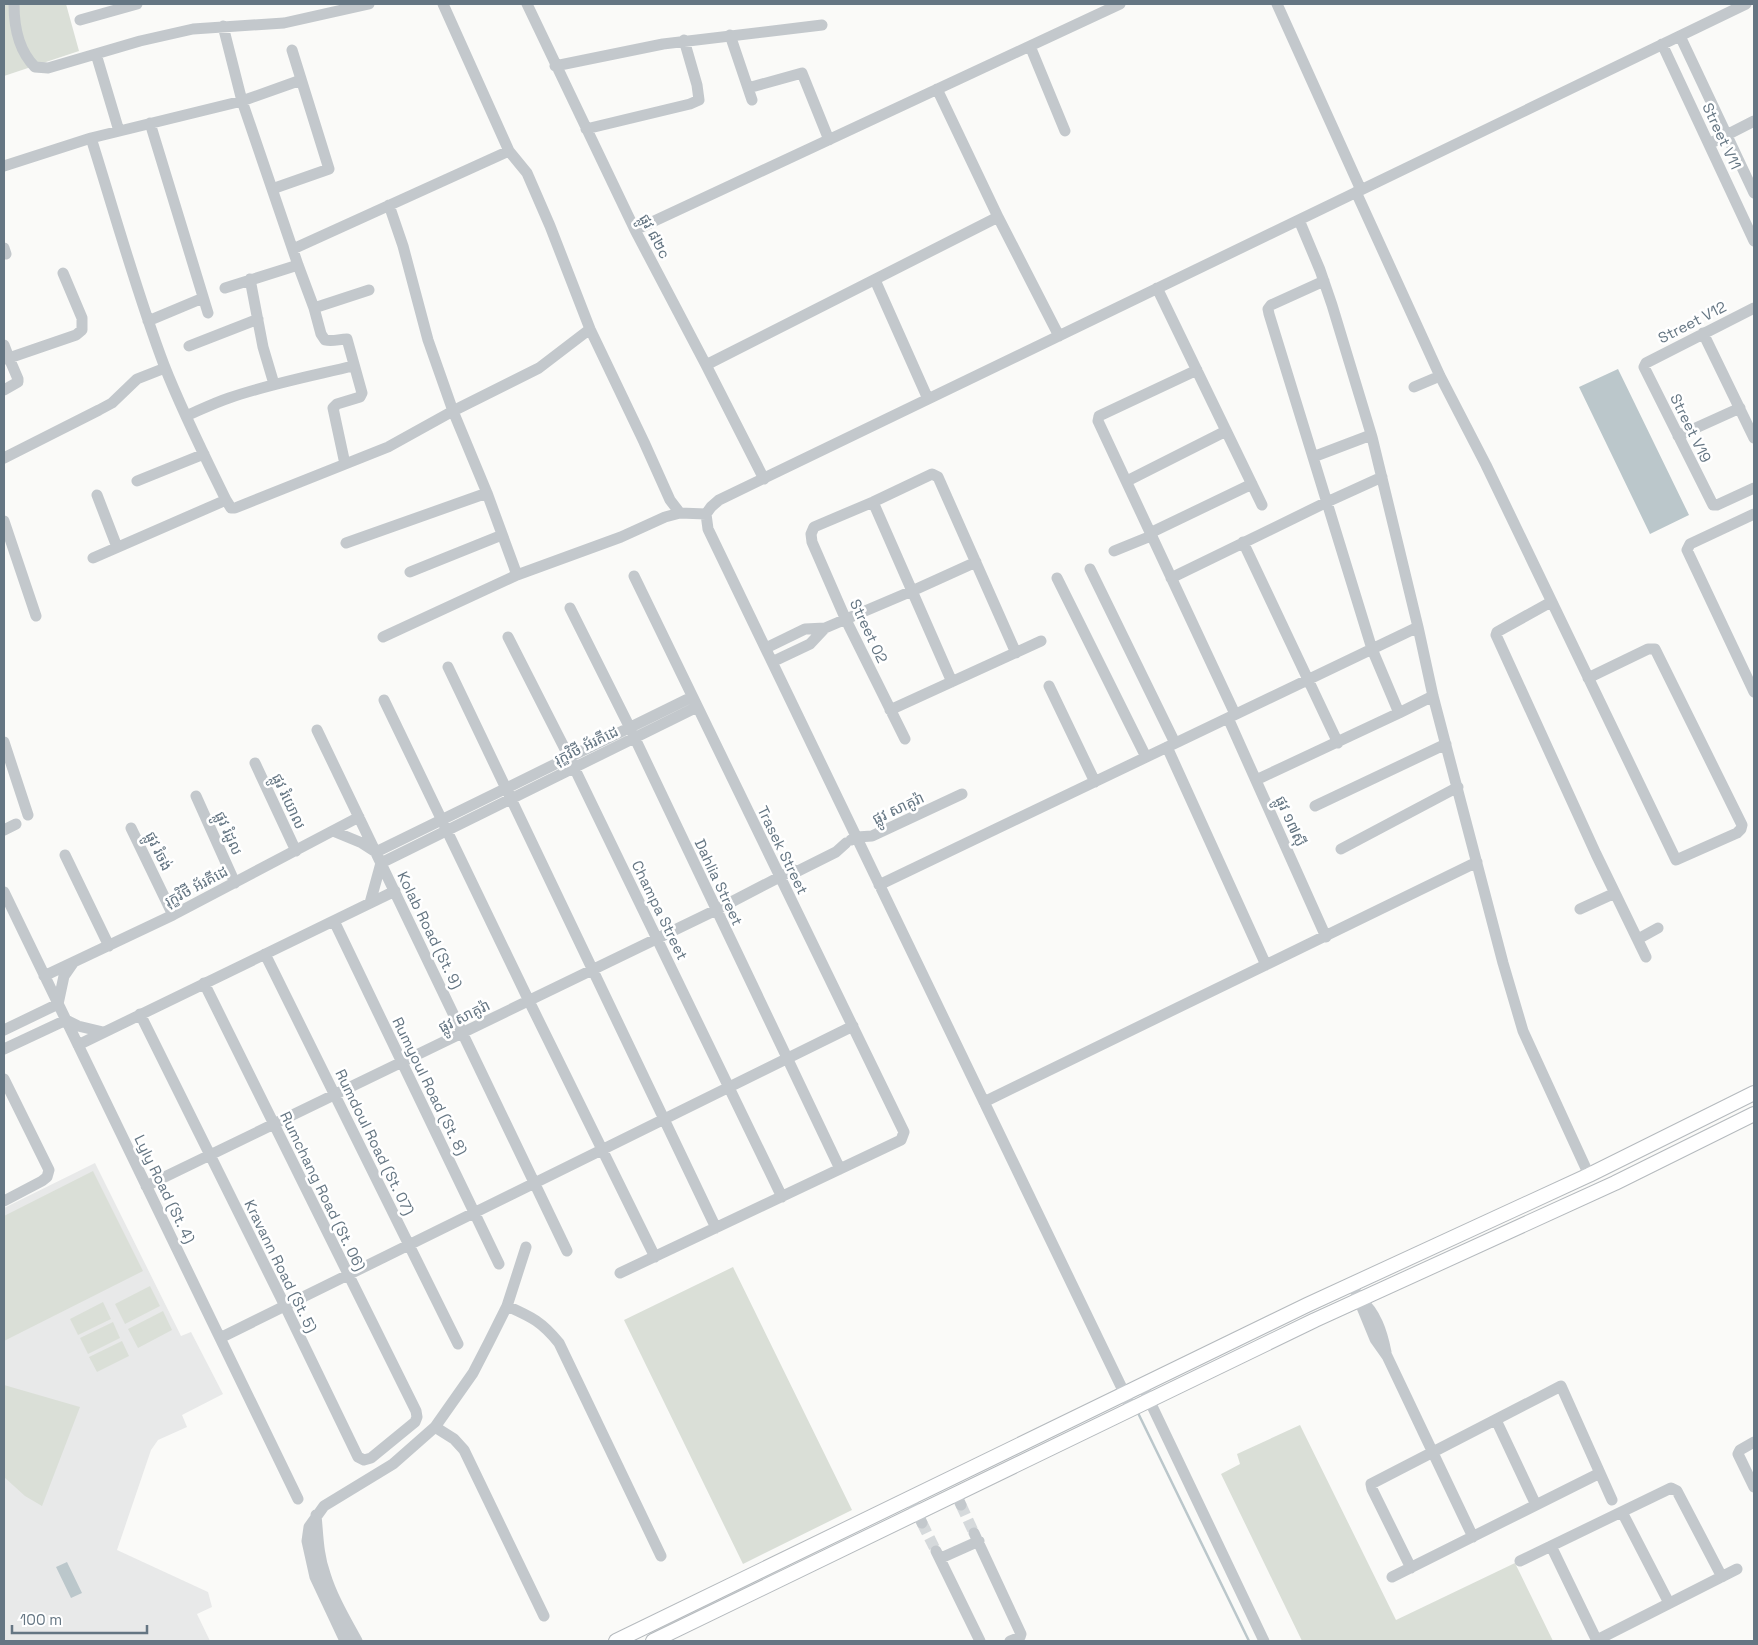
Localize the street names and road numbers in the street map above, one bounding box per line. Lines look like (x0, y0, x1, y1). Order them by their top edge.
street label: Street V11 (1698, 100, 1746, 172)
street label: ផ្លូវ ៨២c (631, 210, 675, 264)
street label: Street V12 (1655, 297, 1729, 347)
street label: Street V19 (1666, 390, 1716, 466)
street label: Street 02 (846, 596, 892, 666)
street label: រុក្ខវិថី អ័រគីដេ (551, 721, 622, 769)
street label: ផ្លូវ រំយោល (264, 770, 310, 834)
street label: ផ្លូវ សាគូរ៉ា (869, 788, 929, 832)
street label: ផ្លូវ ១៧ស៊ី (1267, 793, 1311, 851)
street label: Trasek Street (753, 803, 813, 897)
street label: ផ្លូវ រំដូល (207, 808, 247, 860)
street label: ផ្លូវ រំចង់ (137, 828, 177, 876)
street label: Dahlia Street (691, 836, 747, 928)
street label: Champa Street (628, 857, 692, 963)
street label: រុក្ខវិថី អ័រគីដេ (161, 861, 231, 911)
street label: Kolab Road (St. 9) (392, 868, 467, 992)
street label: ផ្លូវ សាគូរ៉ា (435, 995, 495, 1041)
street label: Rumyoul Road (St. 8) (387, 1014, 472, 1158)
street label: Rumdoul Road (St. 07) (330, 1066, 419, 1219)
street label: Rumchang Road (St. 06) (275, 1108, 370, 1274)
street label: Lyly Road (St. 4) (130, 1132, 200, 1247)
street label: Kravann Road (St. 5) (240, 1196, 321, 1336)

